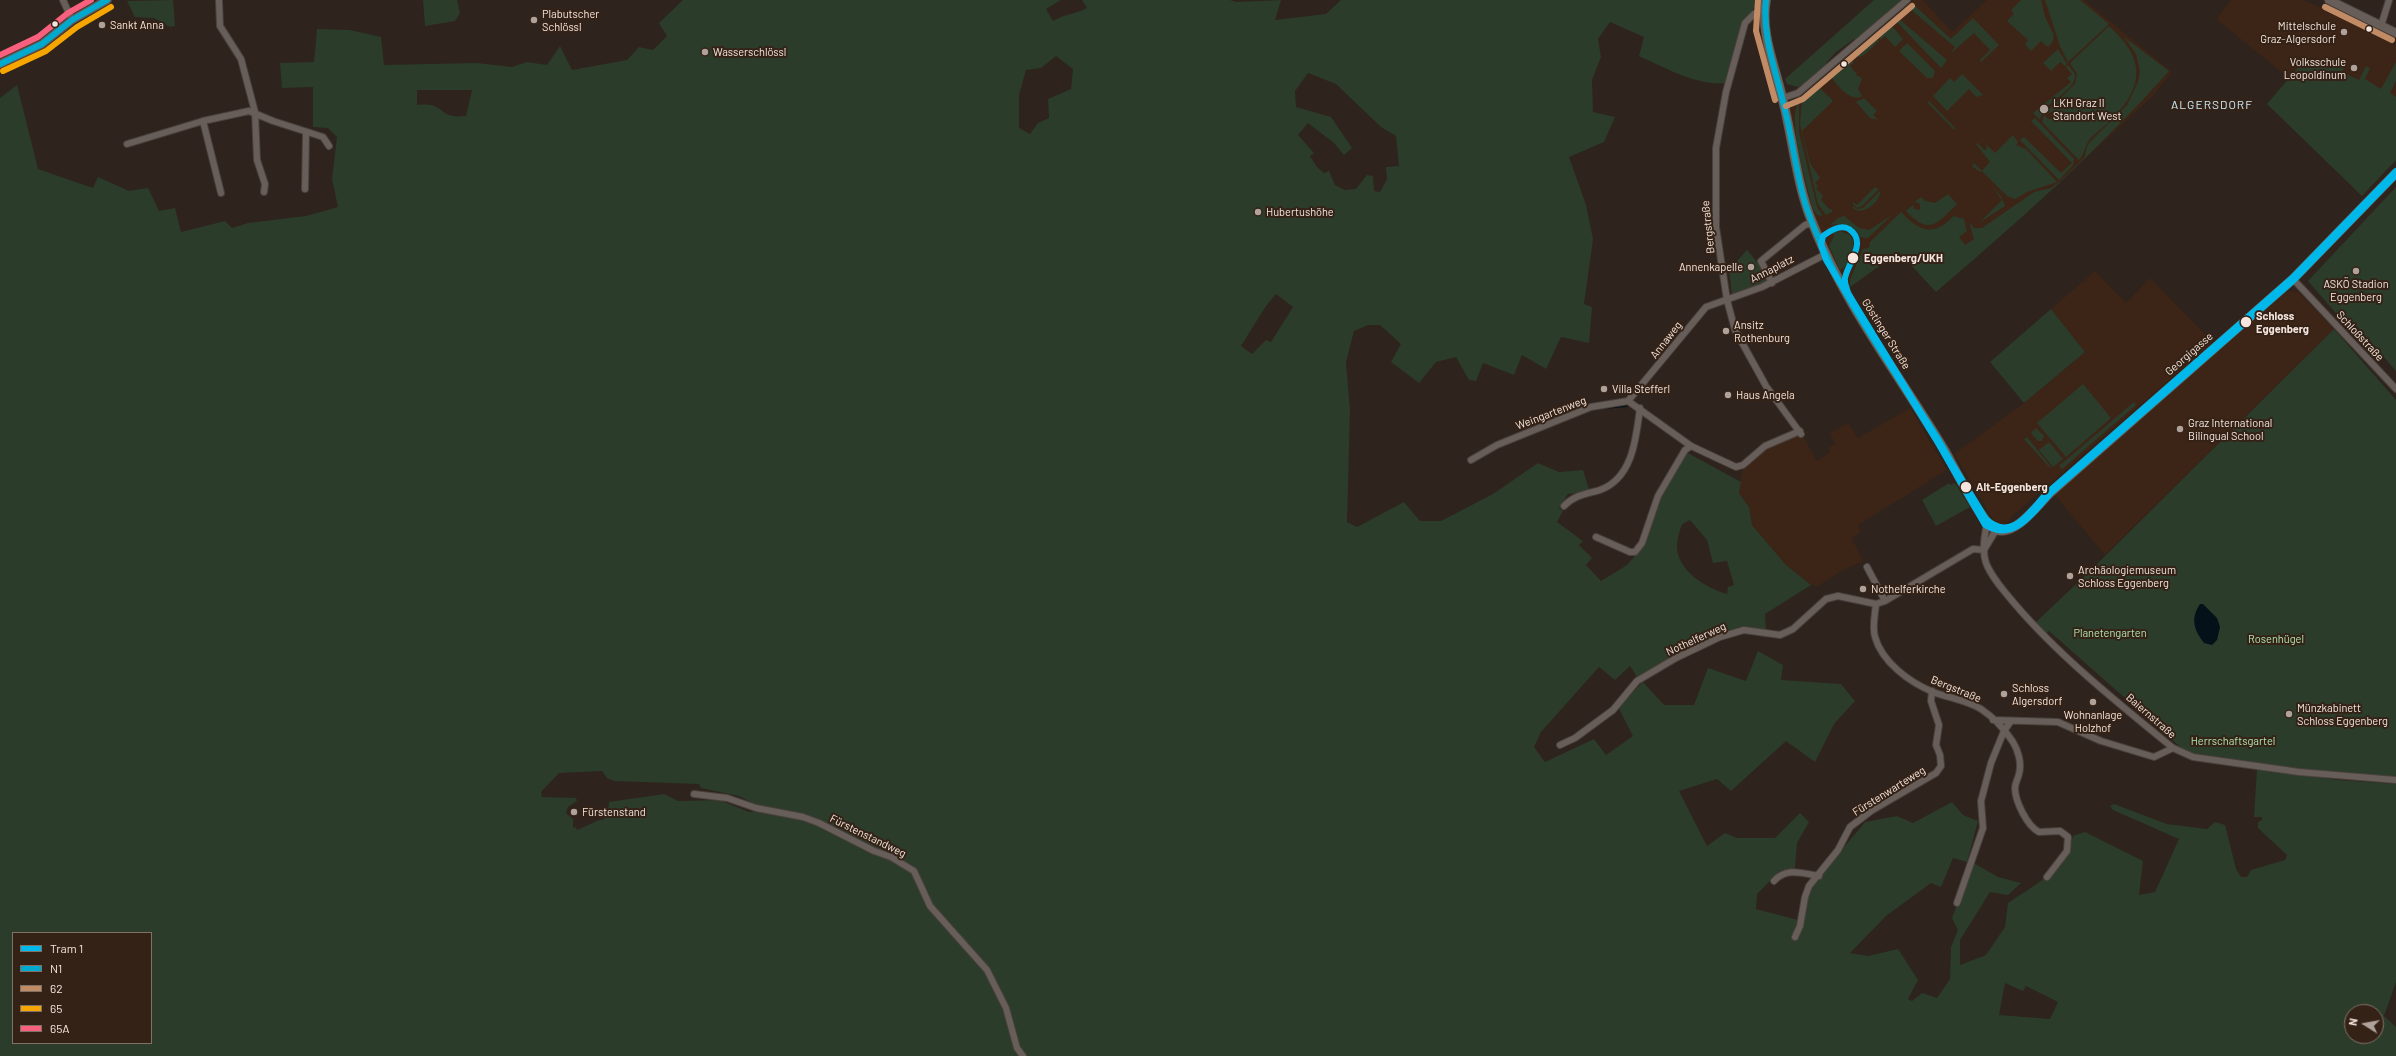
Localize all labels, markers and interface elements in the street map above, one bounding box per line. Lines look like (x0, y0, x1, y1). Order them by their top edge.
place label: Plabutscher Schlössl (542, 7, 599, 33)
marker: Plabutscher Schlössl (529, 15, 539, 25)
place label: Sankt Anna (110, 18, 164, 32)
unlabelled marker (50, 19, 60, 29)
place label: Mittelschule Graz-Algersdorf (2260, 19, 2336, 45)
marker: Sankt Anna (97, 20, 107, 30)
unlabelled marker (2364, 24, 2374, 34)
marker: Mittelschule Graz-Algersdorf (2339, 27, 2349, 37)
place label: Wasserschlössl (713, 45, 786, 59)
marker: Wasserschlössl (700, 47, 710, 57)
place label: Volksschule Leopoldinum (2284, 55, 2346, 81)
unlabelled marker (1839, 59, 1849, 69)
marker: Volksschule Leopoldinum (2349, 63, 2359, 73)
place label: LKH Graz II Standort West (2053, 96, 2121, 122)
district label: ALGERSDORF (2171, 98, 2253, 112)
marker: LKH Graz II Standort West (2038, 103, 2050, 115)
street label: Bergstraße (1699, 200, 1717, 254)
place label: Hubertushöhe (1266, 205, 1334, 219)
marker: Hubertushöhe (1253, 207, 1263, 217)
marker: Eggenberg/UKH (1846, 251, 1860, 265)
place label: Eggenberg/UKH (1864, 251, 1943, 265)
street label: Annaplatz (1748, 252, 1796, 286)
place label: Annenkapelle (1679, 260, 1743, 274)
marker: Annenkapelle (1746, 262, 1756, 272)
marker: ASKÖ Stadion Eggenberg (2351, 266, 2361, 276)
place label: ASKÖ Stadion Eggenberg (2323, 277, 2389, 303)
street label: Göstinger Straße (1859, 296, 1913, 372)
street label: Schloßstraße (2334, 308, 2386, 364)
place label: Schloss Eggenberg (2256, 309, 2309, 335)
marker: Schloss Eggenberg (2239, 315, 2253, 329)
place label: Ansitz Rothenburg (1734, 318, 1790, 344)
street label: Annaweg (1647, 319, 1685, 361)
marker: Ansitz Rothenburg (1721, 326, 1731, 336)
street label: Georgigasse (2162, 330, 2216, 378)
place label: Villa Stefferl (1612, 382, 1670, 396)
marker: Villa Stefferl (1599, 384, 1609, 394)
place label: Haus Angela (1736, 388, 1795, 402)
marker: Haus Angela (1723, 390, 1733, 400)
street label: Weingartenweg (1514, 394, 1588, 432)
place label: Graz International Bilingual School (2188, 416, 2272, 442)
marker: Graz International Bilingual School (2175, 424, 2185, 434)
marker: Alt-Eggenberg (1959, 480, 1973, 494)
place label: Alt-Eggenberg (1976, 480, 2048, 494)
place label: Archäologiemuseum Schloss Eggenberg (2078, 563, 2176, 589)
marker: Archäologiemuseum Schloss Eggenberg (2065, 571, 2075, 581)
place label: Nothelferkirche (1871, 582, 1946, 596)
marker: Nothelferkirche (1858, 584, 1868, 594)
street label: Nothelferweg (1664, 619, 1728, 659)
park label: Planetengarten (2073, 626, 2147, 640)
park label: Rosenhügel (2248, 632, 2304, 646)
street label: Bergstraße (1929, 673, 1983, 705)
place label: Schloss Algersdorf (2012, 681, 2062, 707)
marker: Schloss Algersdorf (1999, 689, 2009, 699)
street label: Baiernstraße (2123, 691, 2179, 741)
marker: Wohnanlage Holzhof (2088, 697, 2098, 707)
place label: Münzkabinett Schloss Eggenberg (2297, 701, 2388, 727)
place label: Wohnanlage Holzhof (2064, 708, 2122, 734)
marker: Münzkabinett Schloss Eggenberg (2284, 709, 2294, 719)
park label: Herrschaftsgartel (2191, 734, 2275, 748)
street label: Fürstenwarteweg (1850, 763, 1928, 819)
place label: Fürstenstand (582, 805, 646, 819)
marker: Fürstenstand (569, 807, 579, 817)
street label: Fürstenstandweg (828, 812, 908, 860)
legend (12, 932, 152, 1044)
text: Tram 1 (50, 941, 83, 955)
text: N1 (50, 961, 62, 975)
text: 62 (50, 981, 63, 995)
text: 65 (50, 1001, 62, 1015)
north arrow (2344, 1004, 2384, 1044)
text: N (2346, 1017, 2360, 1027)
text: 65A (50, 1021, 70, 1035)

